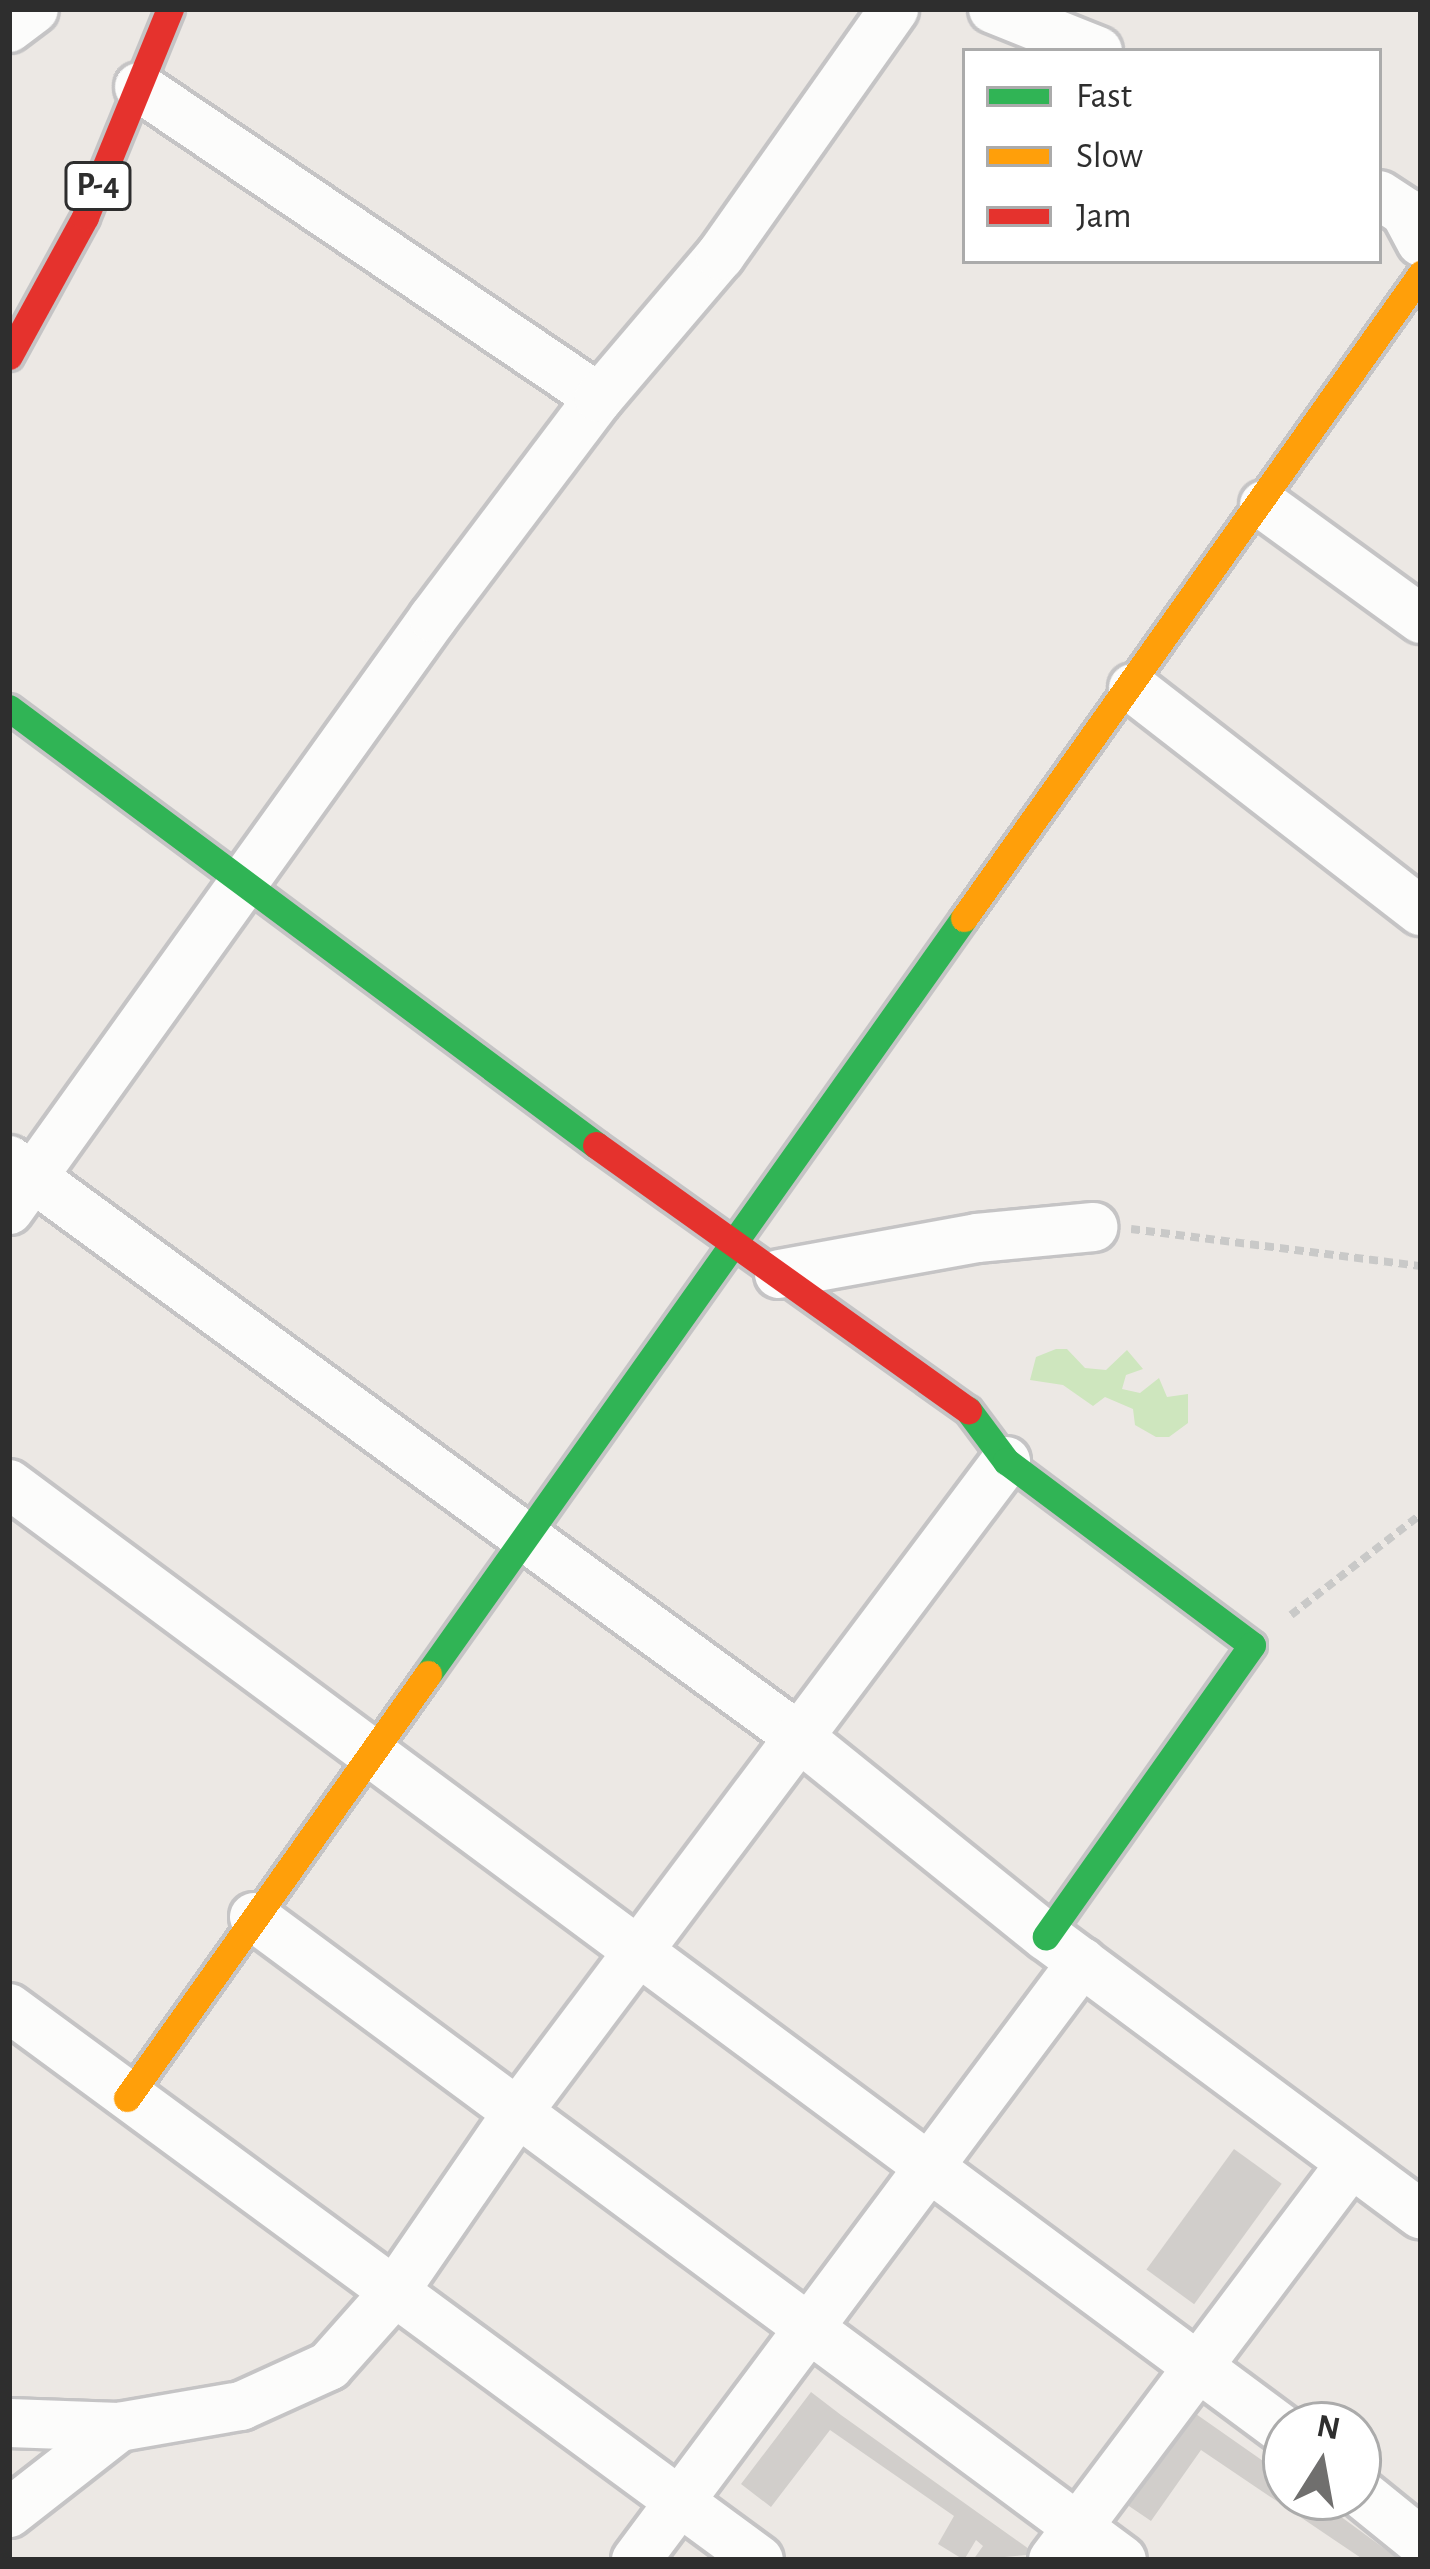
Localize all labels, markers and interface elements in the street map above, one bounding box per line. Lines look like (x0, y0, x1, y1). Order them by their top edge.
legend (962, 48, 1382, 264)
text: Fast (1076, 78, 1132, 114)
text: Slow (1076, 138, 1143, 174)
road number: P-4 (62, 159, 134, 213)
text: Jam (1076, 198, 1132, 234)
north arrow (1262, 2401, 1382, 2521)
text: N (1314, 2410, 1343, 2447)

